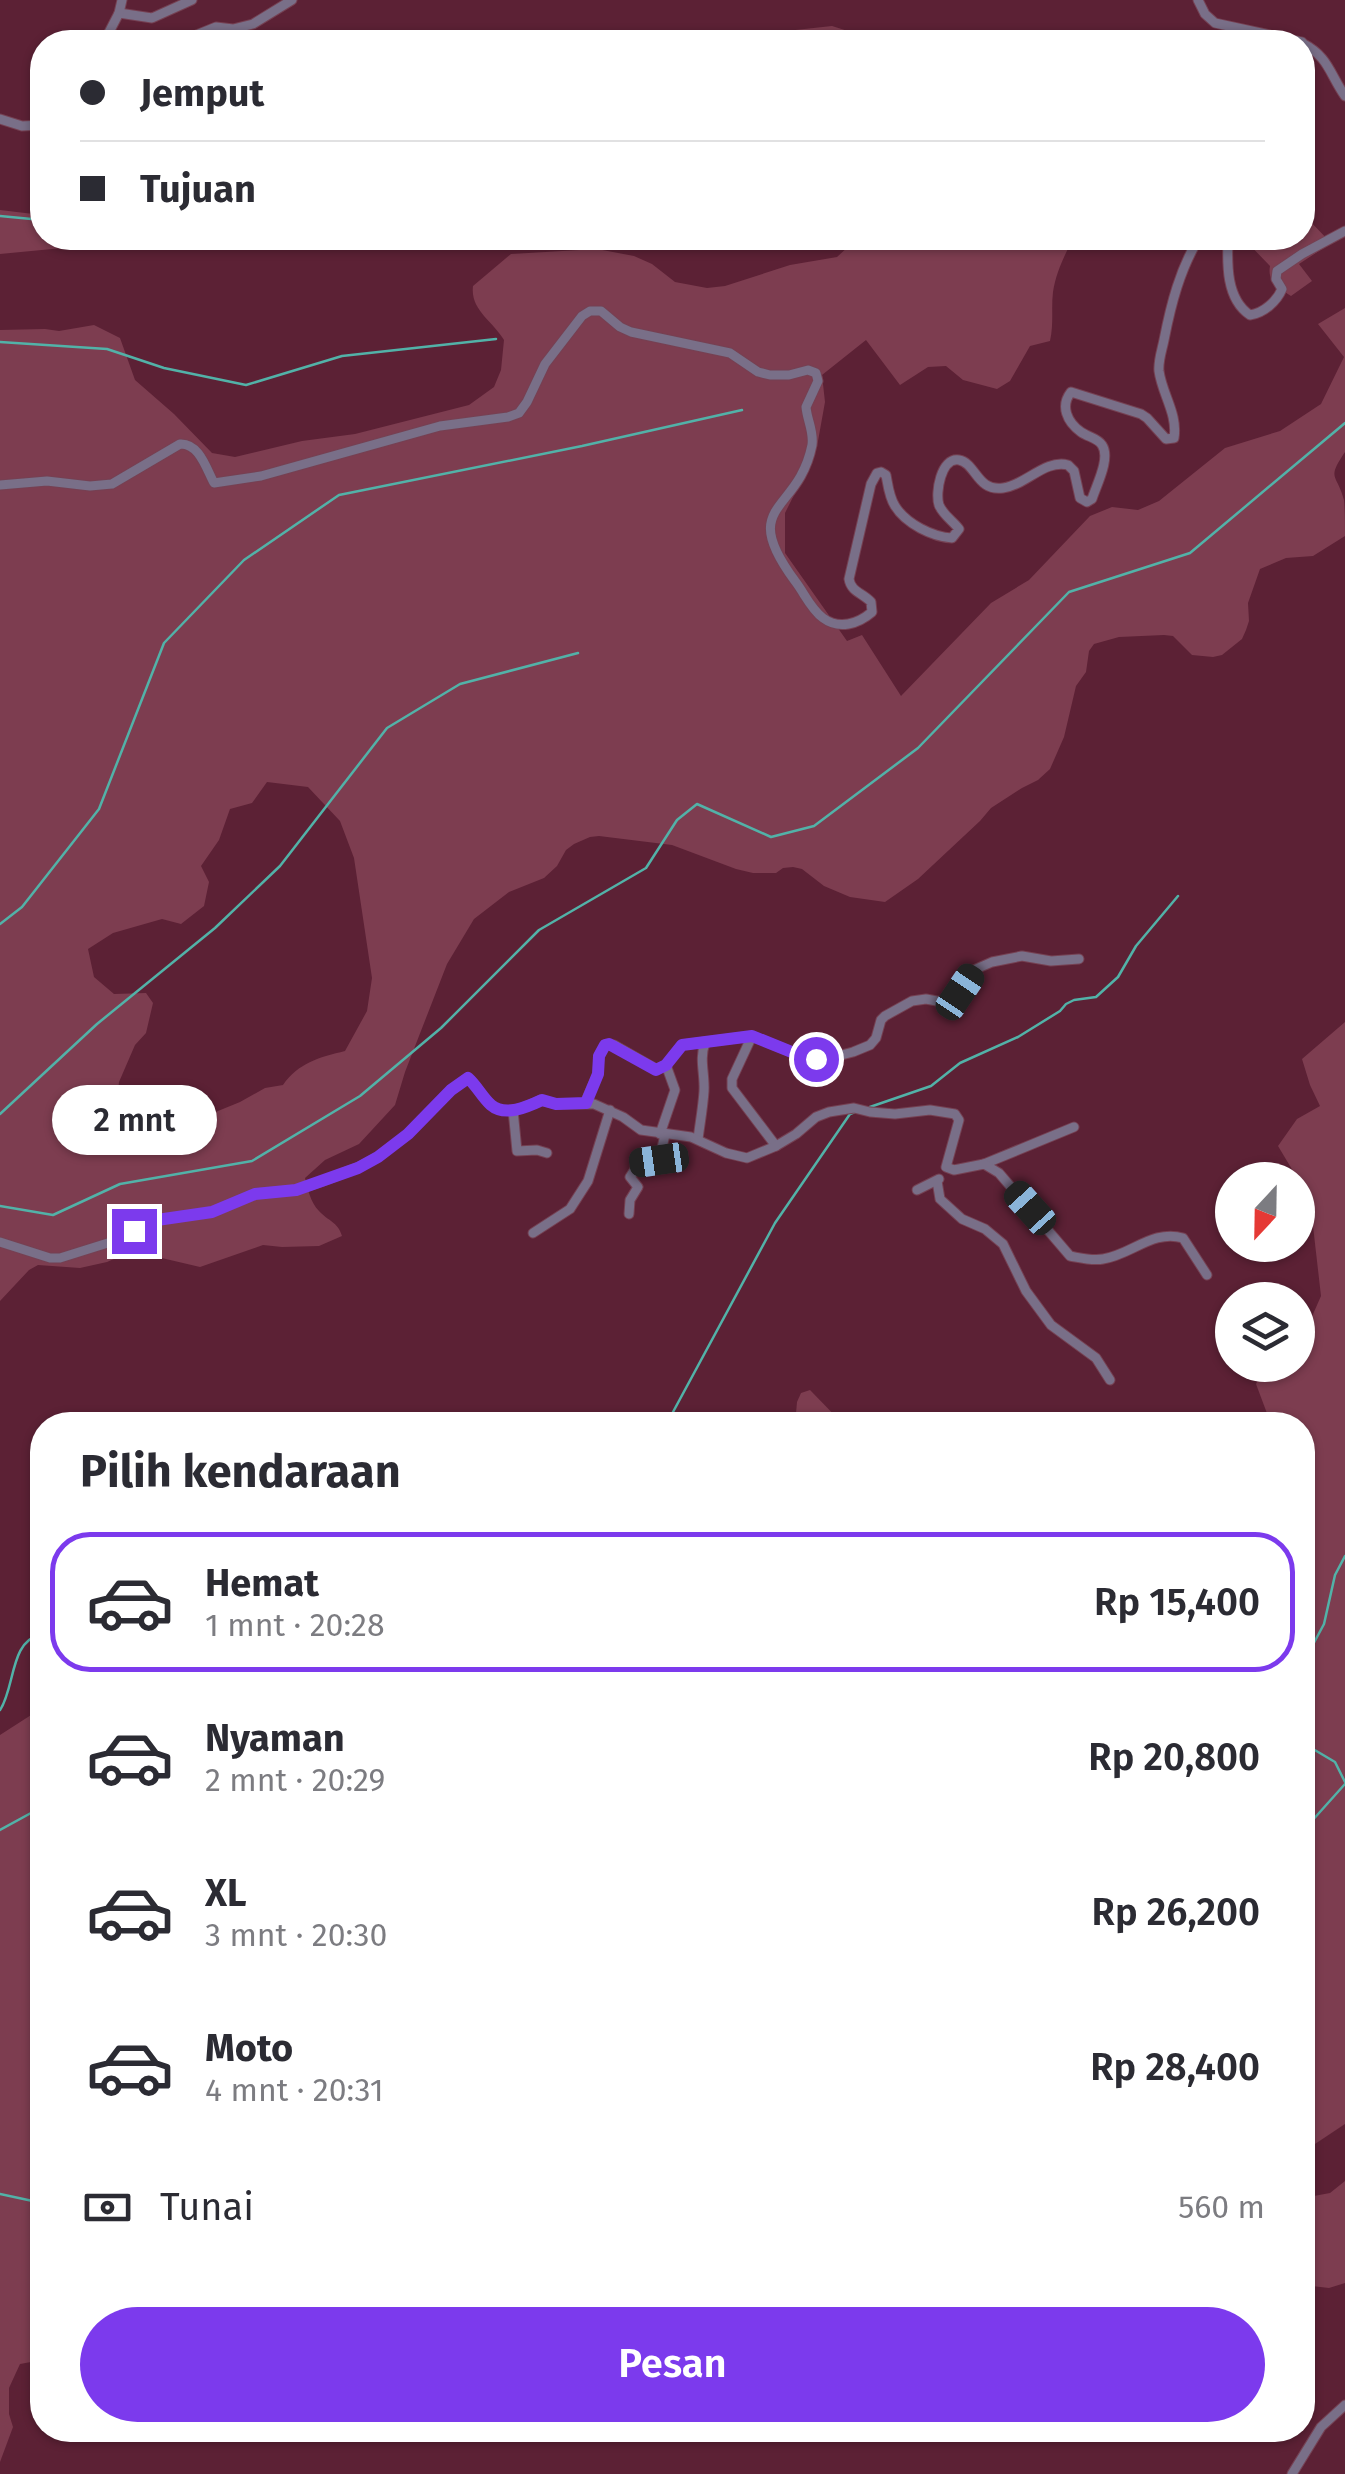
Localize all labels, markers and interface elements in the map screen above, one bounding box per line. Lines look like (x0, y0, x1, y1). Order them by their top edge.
text: Jemput (140, 70, 264, 116)
text: Tujuan (140, 166, 256, 212)
car (931, 959, 989, 1025)
route start (794, 1037, 839, 1082)
callout: 2 mnt (52, 1086, 216, 1156)
text: 2 mnt (93, 1101, 176, 1139)
car (627, 1141, 691, 1179)
north arrow (1215, 1162, 1315, 1262)
map controls (1215, 1162, 1315, 1382)
car (999, 1176, 1061, 1240)
route end (112, 1209, 157, 1254)
button: layers (1215, 1282, 1315, 1382)
text: Pilih kendaraan (80, 1445, 401, 1499)
icon: car (85, 1557, 175, 1647)
text: Hemat (205, 1560, 319, 1606)
text: Rp 15,400 (1094, 1579, 1260, 1625)
text: 1 mnt · 20:28 (205, 1606, 385, 1644)
icon: car (85, 1712, 175, 1802)
text: Nyaman (205, 1715, 345, 1761)
text: Rp 20,800 (1088, 1734, 1260, 1780)
text: 2 mnt · 20:29 (205, 1761, 385, 1799)
icon: car (85, 1867, 175, 1957)
text: XL (205, 1870, 247, 1916)
text: Rp 26,200 (1092, 1889, 1260, 1935)
text: 3 mnt · 20:30 (205, 1916, 387, 1954)
icon: car (85, 2022, 175, 2112)
text: Moto (205, 2025, 293, 2071)
text: Rp 28,400 (1090, 2044, 1260, 2090)
text: 4 mnt · 20:31 (205, 2071, 384, 2109)
icon: cash (80, 2180, 135, 2235)
text: Tunai (160, 2184, 254, 2230)
text: 560 m (1178, 2188, 1265, 2226)
button: Pesan (80, 2307, 1265, 2422)

